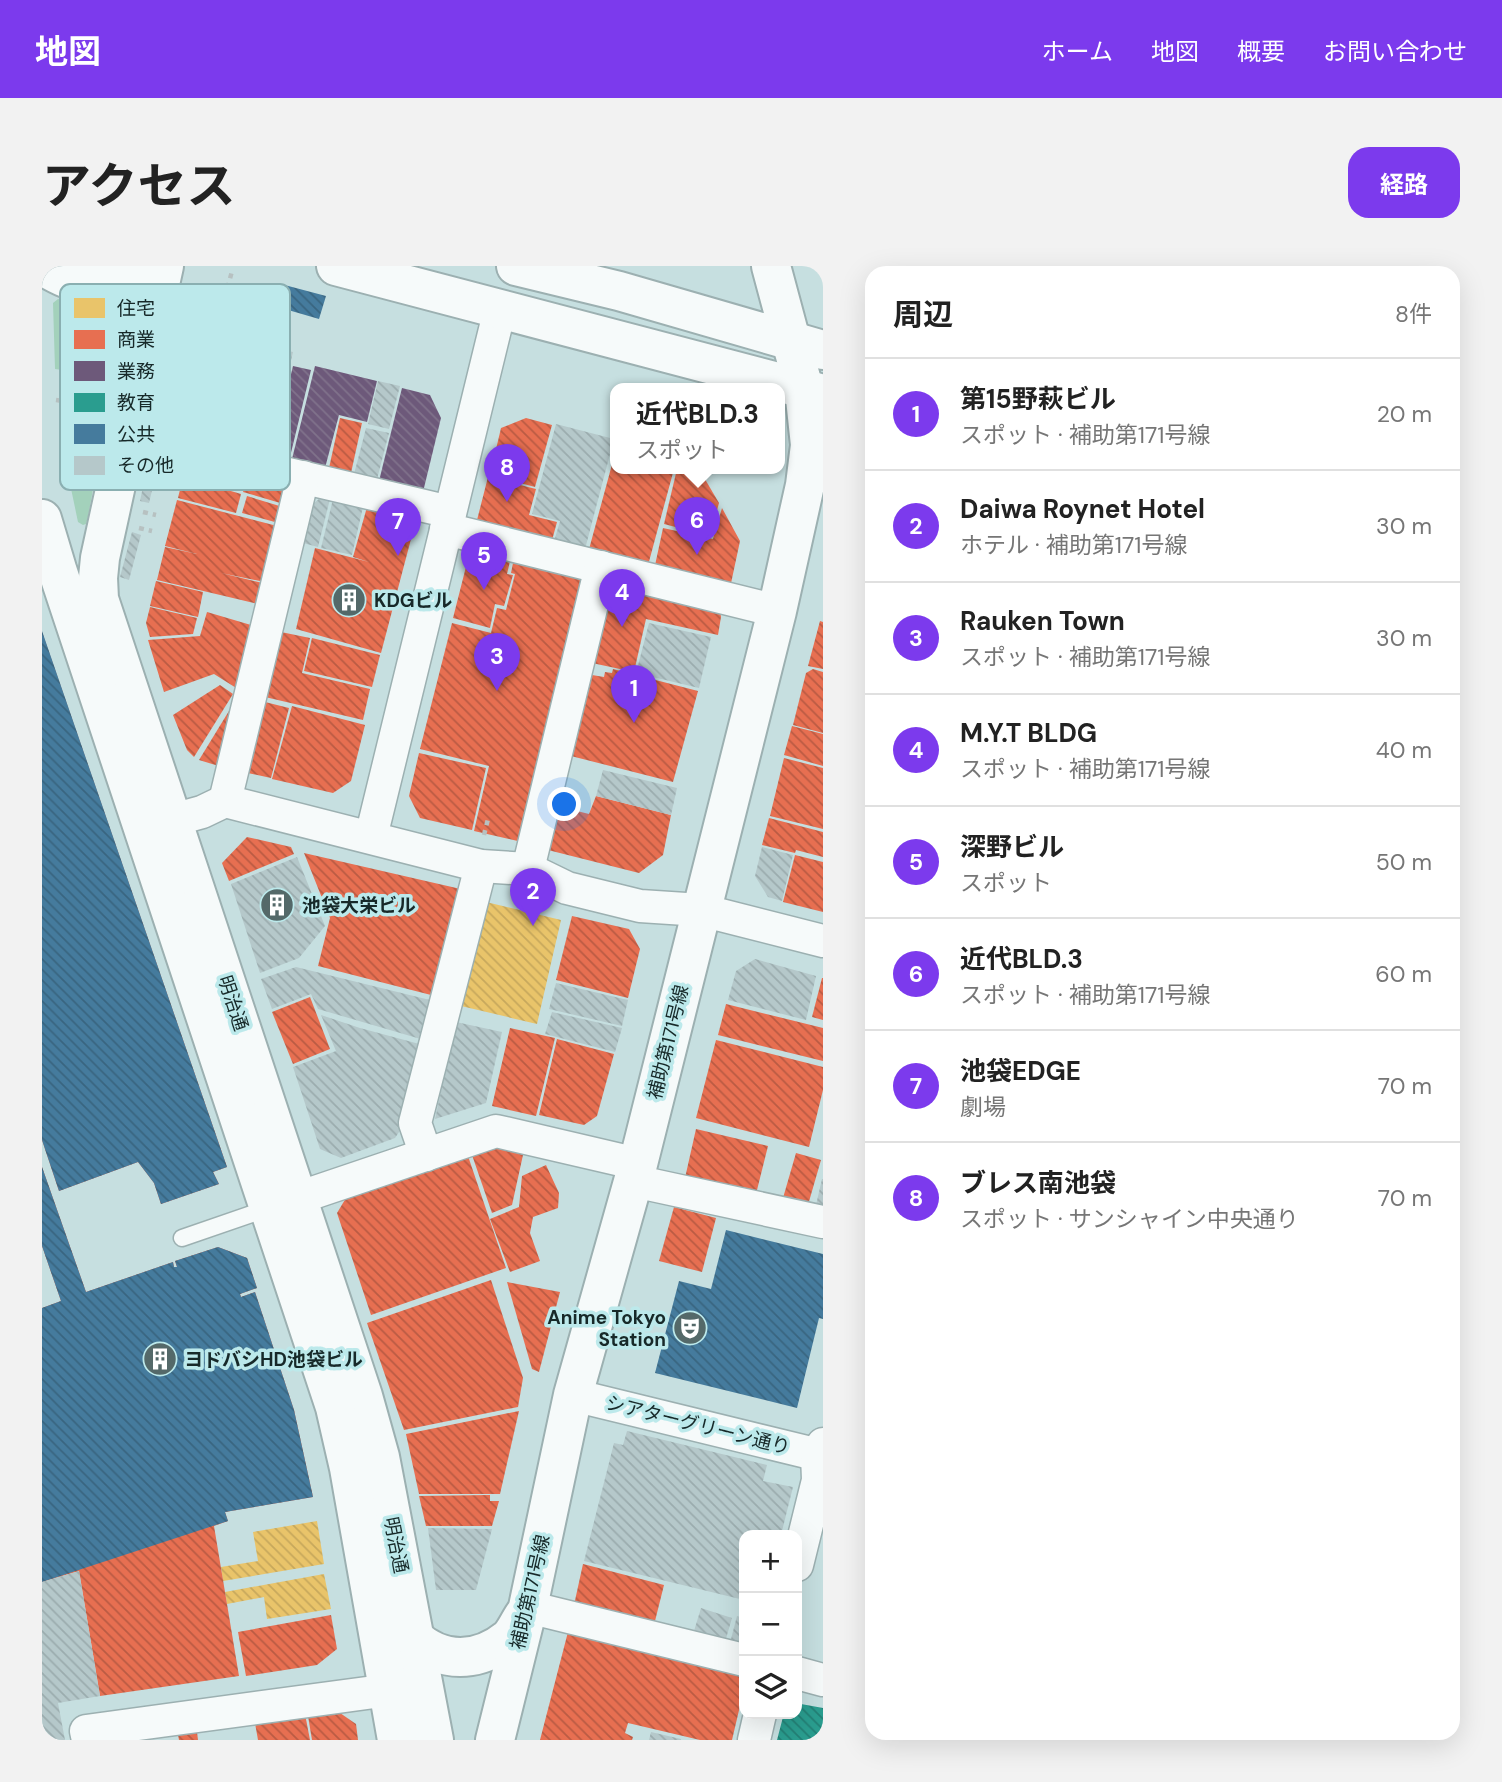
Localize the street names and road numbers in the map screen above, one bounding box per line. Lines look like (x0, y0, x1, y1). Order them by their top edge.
street label: 明治通 (212, 972, 254, 1034)
street label: 補助第171号線 (642, 982, 694, 1102)
street label: シアターグリーン通り (603, 1390, 793, 1460)
street label: 明治通 (378, 1515, 414, 1575)
street label: 補助第171号線 (505, 1532, 555, 1652)

